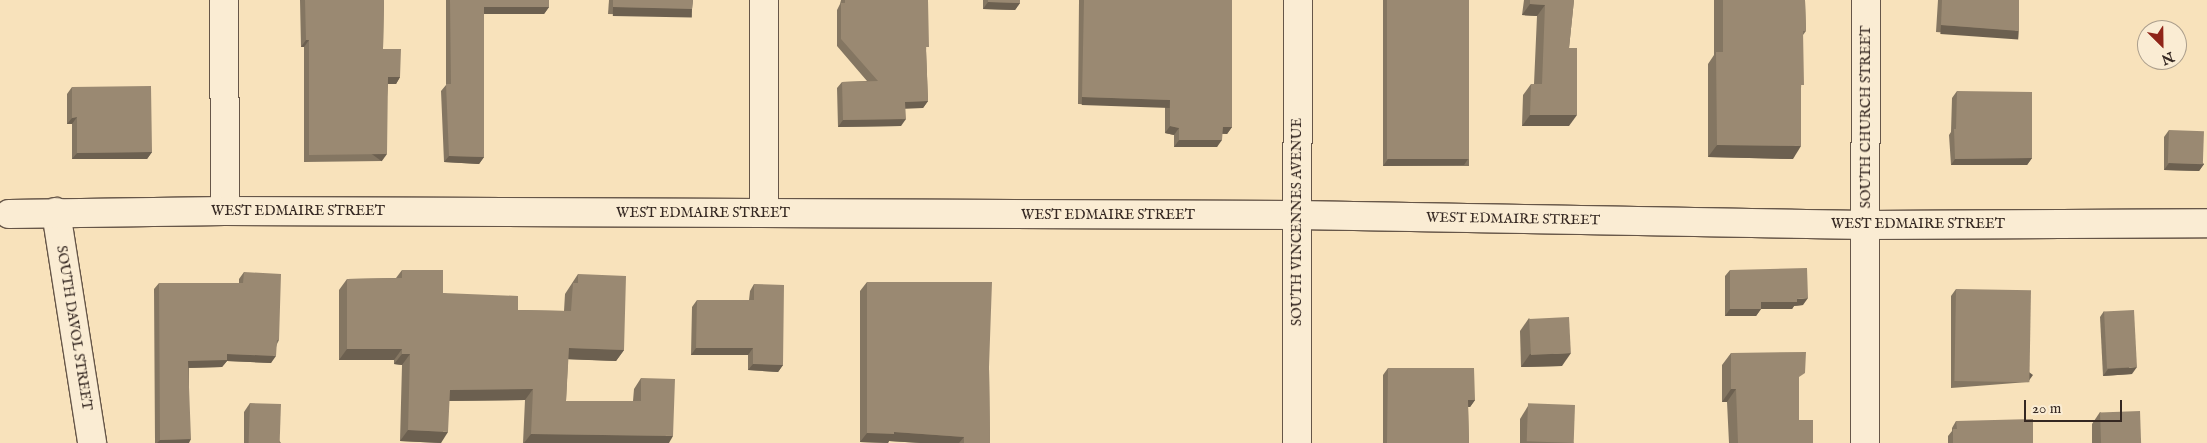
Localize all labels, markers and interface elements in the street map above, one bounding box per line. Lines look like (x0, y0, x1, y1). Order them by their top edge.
north arrow (2137, 20, 2187, 70)
street label: SOUTH CHURCH STREET (1858, 26, 1874, 208)
text: N (2158, 47, 2177, 69)
street label: SOUTH VINCENNES AVENUE (1289, 118, 1305, 326)
street label: WEST EDMAIRE STREET (211, 203, 385, 219)
street label: WEST EDMAIRE STREET (616, 205, 790, 221)
street label: WEST EDMAIRE STREET (1021, 207, 1195, 223)
street label: WEST EDMAIRE STREET (1426, 209, 1600, 229)
street label: WEST EDMAIRE STREET (1831, 216, 2005, 232)
street label: SOUTH DAVOL STREET (53, 244, 95, 412)
scale bar (2027, 390, 2124, 422)
text: 20 m (2032, 399, 2061, 418)

